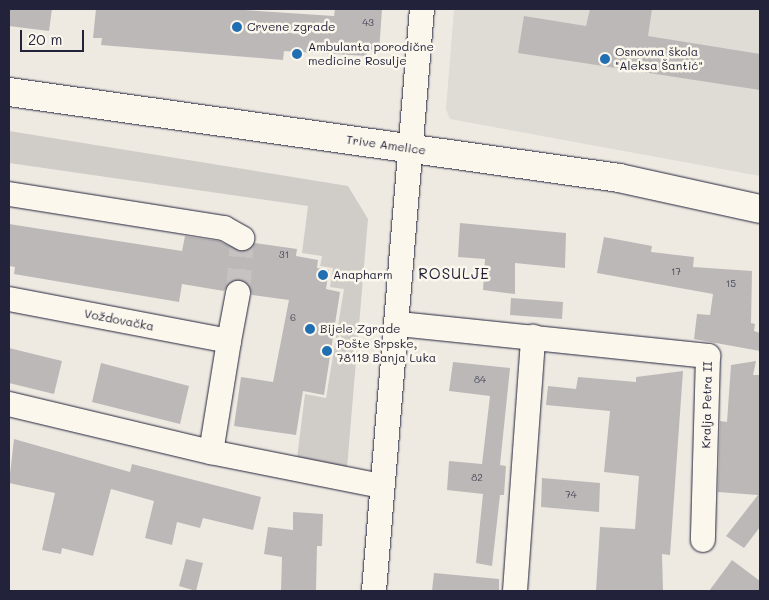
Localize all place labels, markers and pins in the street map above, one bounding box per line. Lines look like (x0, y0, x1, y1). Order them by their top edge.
place label: Crvene zgrade (247, 20, 335, 34)
marker: Crvene zgrade (231, 21, 243, 33)
place label: Ambulanta porodične medicine Rosulje (308, 40, 434, 68)
place label: Osnovna škola "Aleksa Šantić" (615, 45, 703, 73)
marker: Ambulanta porodične medicine Rosulje (290, 47, 304, 61)
marker: Osnovna škola "Aleksa Šantić" (599, 53, 611, 65)
place label: Anapharm (333, 268, 393, 282)
marker: Anapharm (317, 269, 329, 281)
place label: Bijele Zgrade (320, 322, 400, 336)
marker: Bijele Zgrade (304, 323, 316, 335)
place label: Pošte Srpske, 78119 Banja Luka (337, 337, 436, 365)
marker: Pošte Srpske, 78119 Banja Luka (321, 345, 333, 357)

